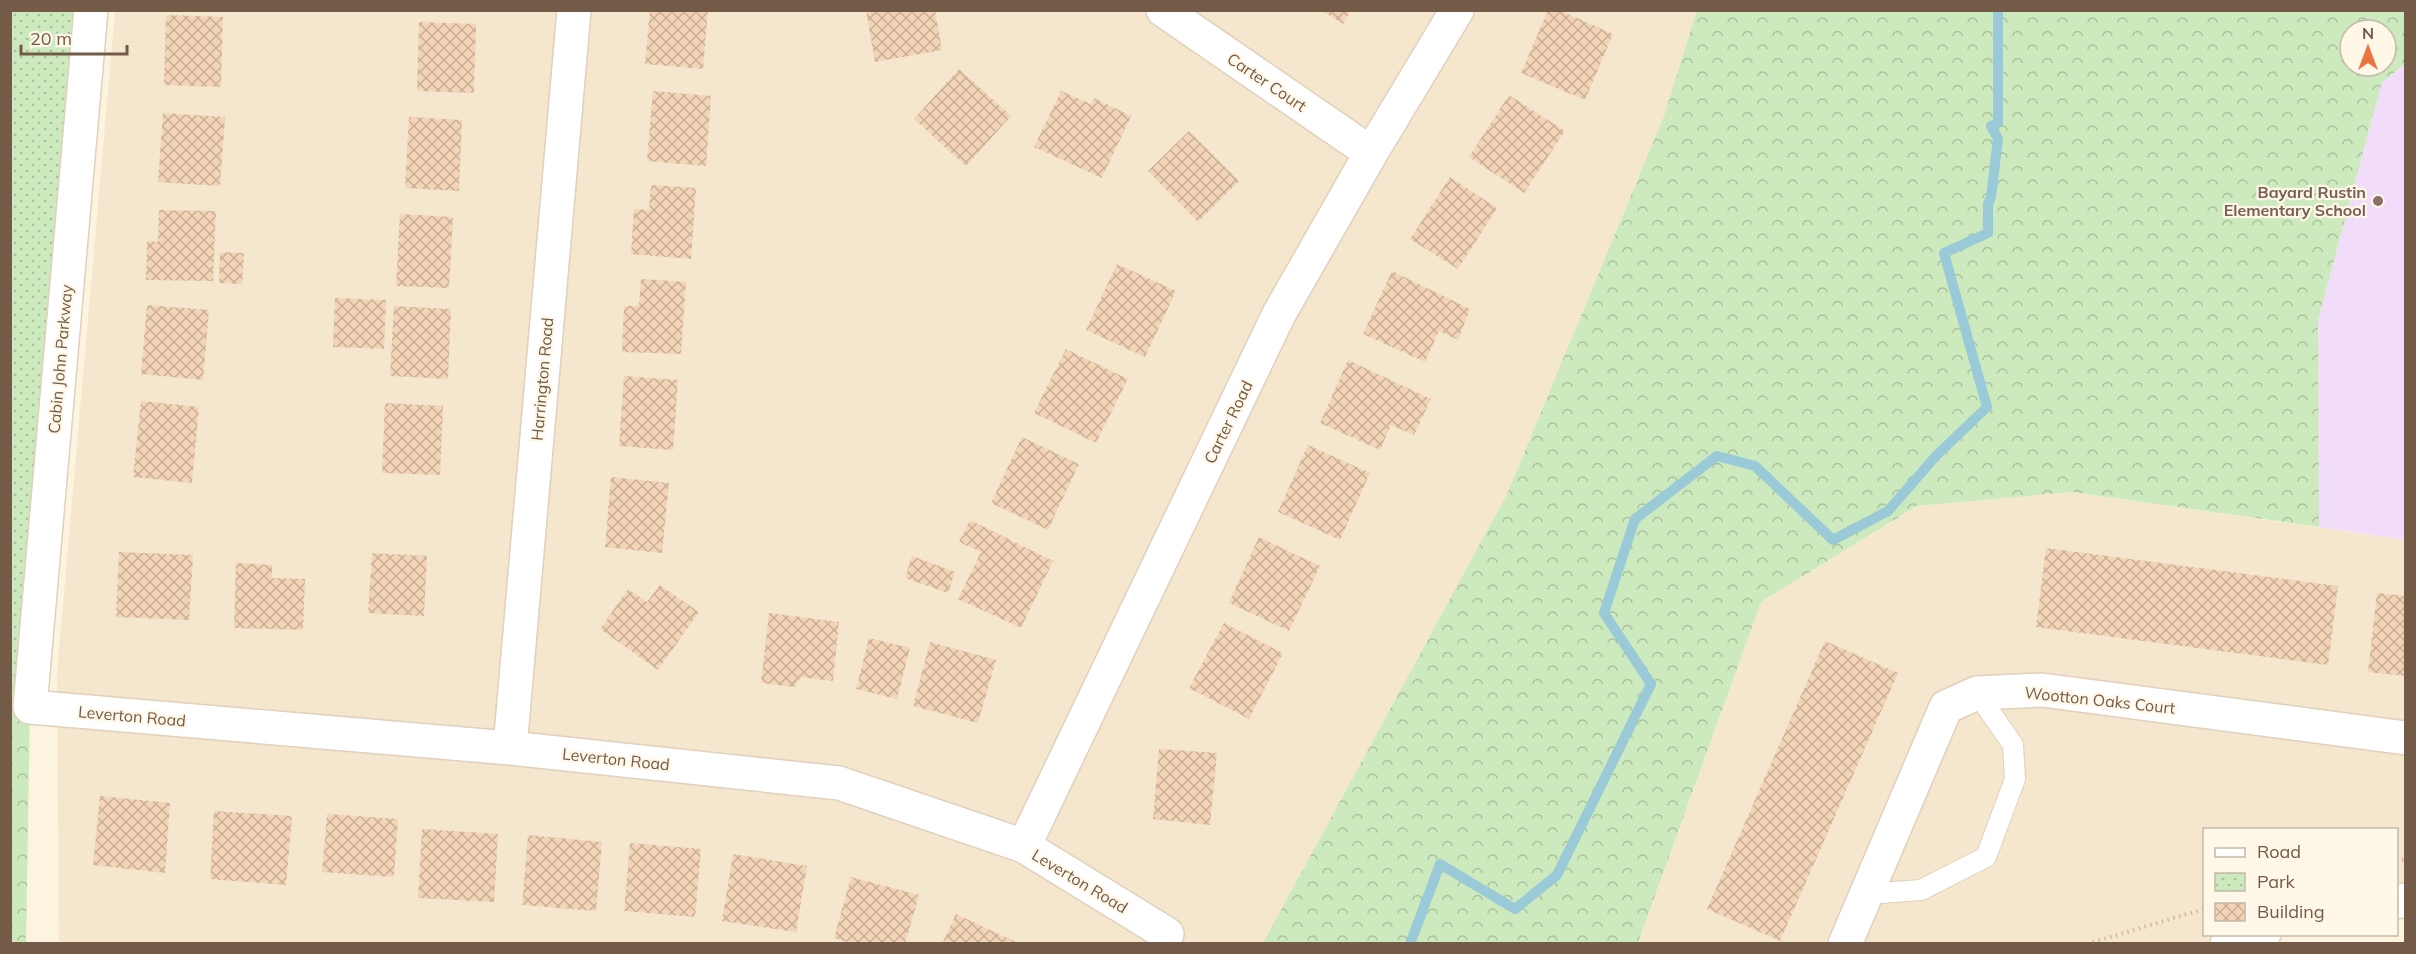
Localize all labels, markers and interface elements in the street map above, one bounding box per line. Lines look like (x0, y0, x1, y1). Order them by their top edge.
scale bar (21, 18, 128, 56)
north arrow (2338, 18, 2398, 78)
text: N (2362, 23, 2374, 43)
text: 20 m (30, 27, 72, 50)
street label: Carter Court (1224, 48, 1311, 116)
place label: Bayard Rustin Elementary School (2224, 182, 2366, 220)
marker: Bayard Rustin Elementary School (2371, 194, 2385, 208)
street label: Cabin John Parkway (44, 283, 77, 434)
street label: Harrington Road (527, 316, 557, 442)
street label: Carter Road (1199, 377, 1257, 467)
street label: Wootton Oaks Court (2024, 682, 2177, 718)
street label: Leverton Road (77, 701, 187, 731)
street label: Leverton Road (561, 743, 671, 775)
legend (2203, 828, 2398, 936)
text: Road (2257, 840, 2301, 863)
street label: Leverton Road (1029, 845, 1131, 917)
text: Park (2257, 870, 2296, 893)
text: Building (2257, 900, 2325, 923)

